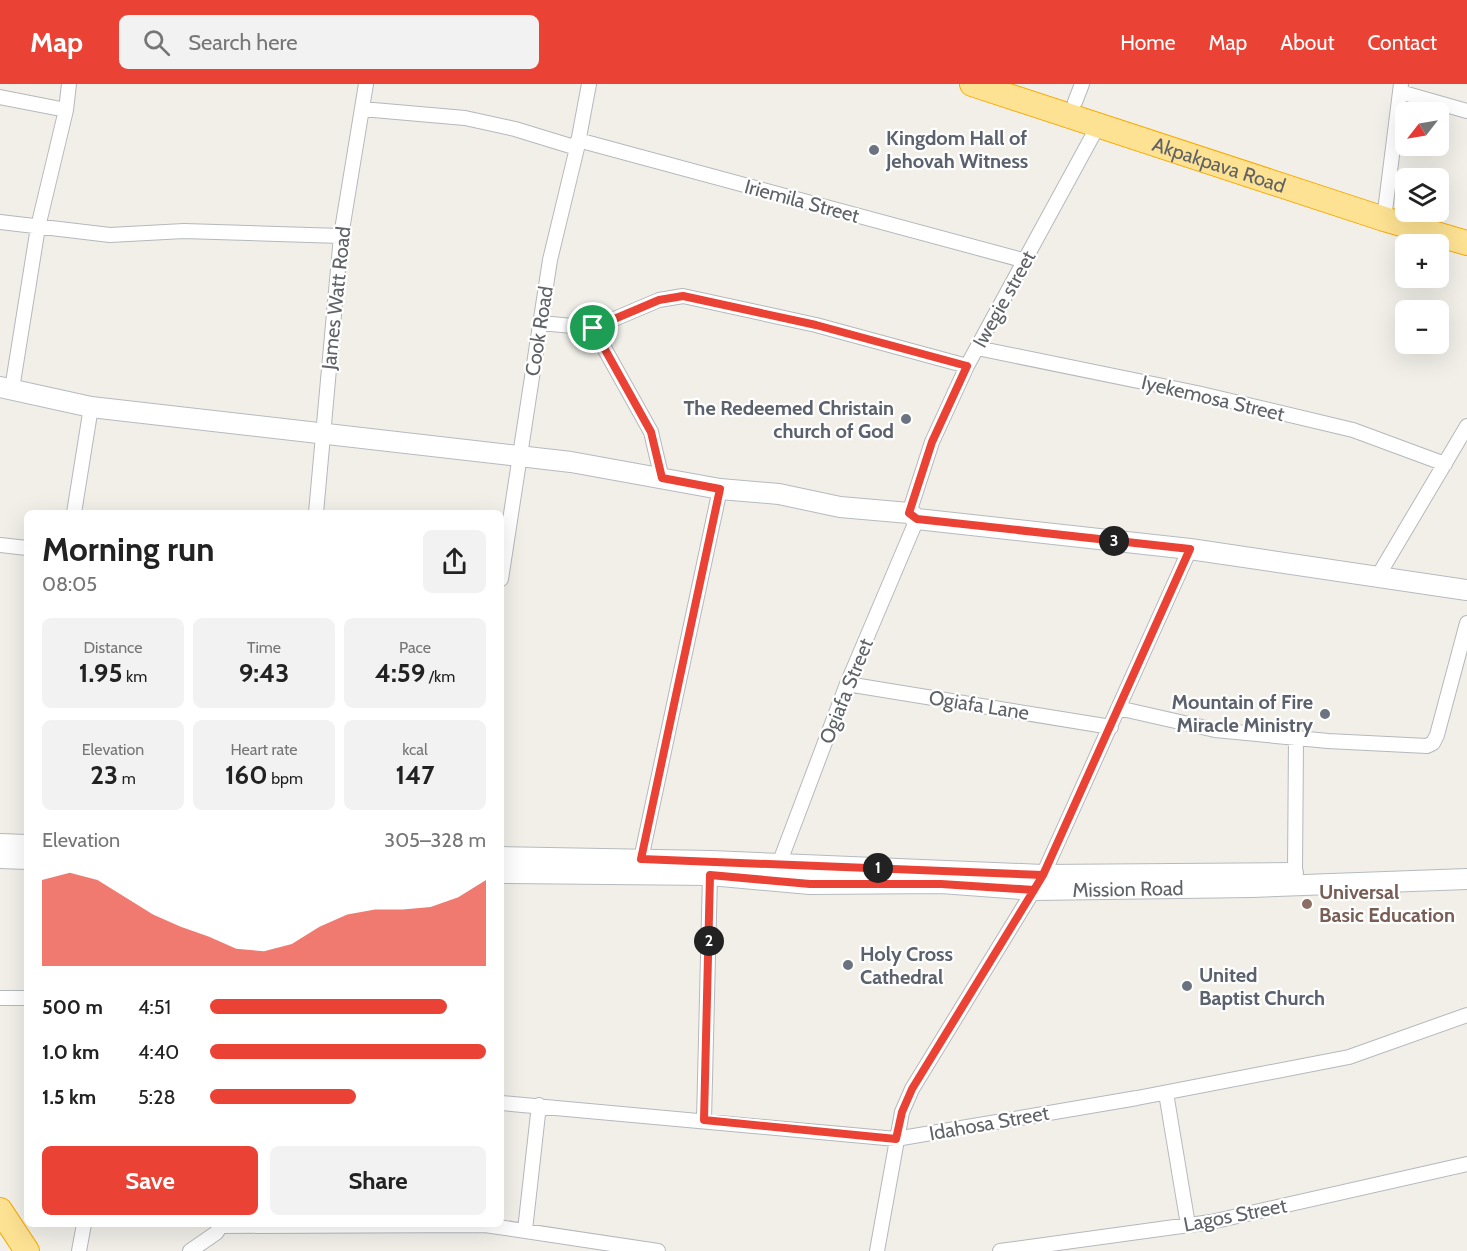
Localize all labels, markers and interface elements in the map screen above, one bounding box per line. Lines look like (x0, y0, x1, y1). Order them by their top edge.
search box (119, 15, 539, 69)
text: Map (30, 25, 83, 59)
icon: search (140, 26, 173, 59)
text: Search here (188, 29, 297, 56)
text: Home (1120, 30, 1176, 55)
text: Map (1209, 30, 1247, 55)
text: About (1280, 30, 1334, 55)
text: Contact (1367, 30, 1437, 55)
north arrow (1395, 102, 1449, 156)
map controls (1395, 102, 1449, 354)
place label: Kingdom Hall of Jehovah Witness (885, 126, 1028, 173)
street label: Akpakpava Road (1149, 132, 1289, 198)
marker: Kingdom Hall of Jehovah Witness (867, 143, 881, 157)
button: layers (1395, 168, 1449, 222)
street label: Iriemila Street (742, 174, 862, 228)
street label: James Watt Road (316, 225, 355, 372)
button: + (1395, 234, 1449, 288)
street label: Iwegie street (968, 246, 1041, 352)
street label: Cook Road (520, 284, 558, 378)
button: − (1395, 300, 1449, 354)
pin (567, 302, 618, 353)
icon: arrive (576, 311, 609, 344)
street label: Iyekemosa Street (1139, 370, 1287, 426)
place label: The Redeemed Christain church of God (683, 396, 894, 443)
marker: The Redeemed Christain church of God (899, 412, 913, 426)
pin: 3 (1099, 526, 1129, 556)
text: Morning run (42, 529, 214, 569)
button: share (423, 530, 486, 593)
text: 3 (1110, 531, 1118, 550)
text: 08:05 (42, 572, 97, 596)
street label: Ogiafa Street (814, 635, 878, 747)
text: Distance (84, 638, 142, 657)
text: Time (247, 638, 281, 657)
text: Pace (399, 638, 431, 657)
text: 1.95 (79, 657, 122, 689)
text: 9:43 (239, 657, 289, 689)
text: 4:59 (375, 657, 425, 689)
text: km (122, 667, 147, 686)
text: /km (425, 667, 455, 686)
street label: Ogiafa Lane (927, 685, 1031, 725)
place label: Mountain of Fire Miracle Ministry (1172, 690, 1313, 737)
marker: Mountain of Fire Miracle Ministry (1318, 707, 1332, 721)
text: Elevation (82, 740, 144, 759)
text: Heart rate (231, 740, 297, 759)
text: kcal (402, 740, 428, 759)
text: 23 (90, 759, 118, 791)
text: 160 (225, 759, 268, 791)
text: 147 (395, 759, 435, 791)
text: m (118, 769, 136, 788)
text: bpm (268, 769, 303, 788)
text: Elevation (42, 828, 120, 852)
text: 305–328 m (384, 828, 486, 852)
pin: 1 (863, 853, 893, 883)
text: 1 (875, 858, 881, 877)
street label: Mission Road (1072, 876, 1184, 902)
place label: Universal Basic Education (1319, 880, 1455, 927)
marker: Universal Basic Education (1300, 897, 1314, 911)
pin: 2 (694, 926, 724, 956)
text: 2 (705, 931, 713, 950)
place label: Holy Cross Cathedral (860, 942, 953, 989)
marker: Holy Cross Cathedral (841, 958, 855, 972)
place label: United Baptist Church (1199, 963, 1325, 1010)
marker: United Baptist Church (1180, 979, 1194, 993)
text: 500 m (42, 995, 103, 1019)
text: 4:51 (138, 995, 171, 1019)
text: 1.0 km (42, 1040, 99, 1064)
text: 4:40 (138, 1040, 179, 1064)
text: 1.5 km (42, 1085, 96, 1109)
text: 5:28 (138, 1085, 176, 1109)
street label: Idahosa Street (927, 1101, 1051, 1145)
button: Save (42, 1146, 258, 1215)
button: Share (270, 1146, 486, 1215)
street label: Lagos Street (1181, 1193, 1289, 1237)

